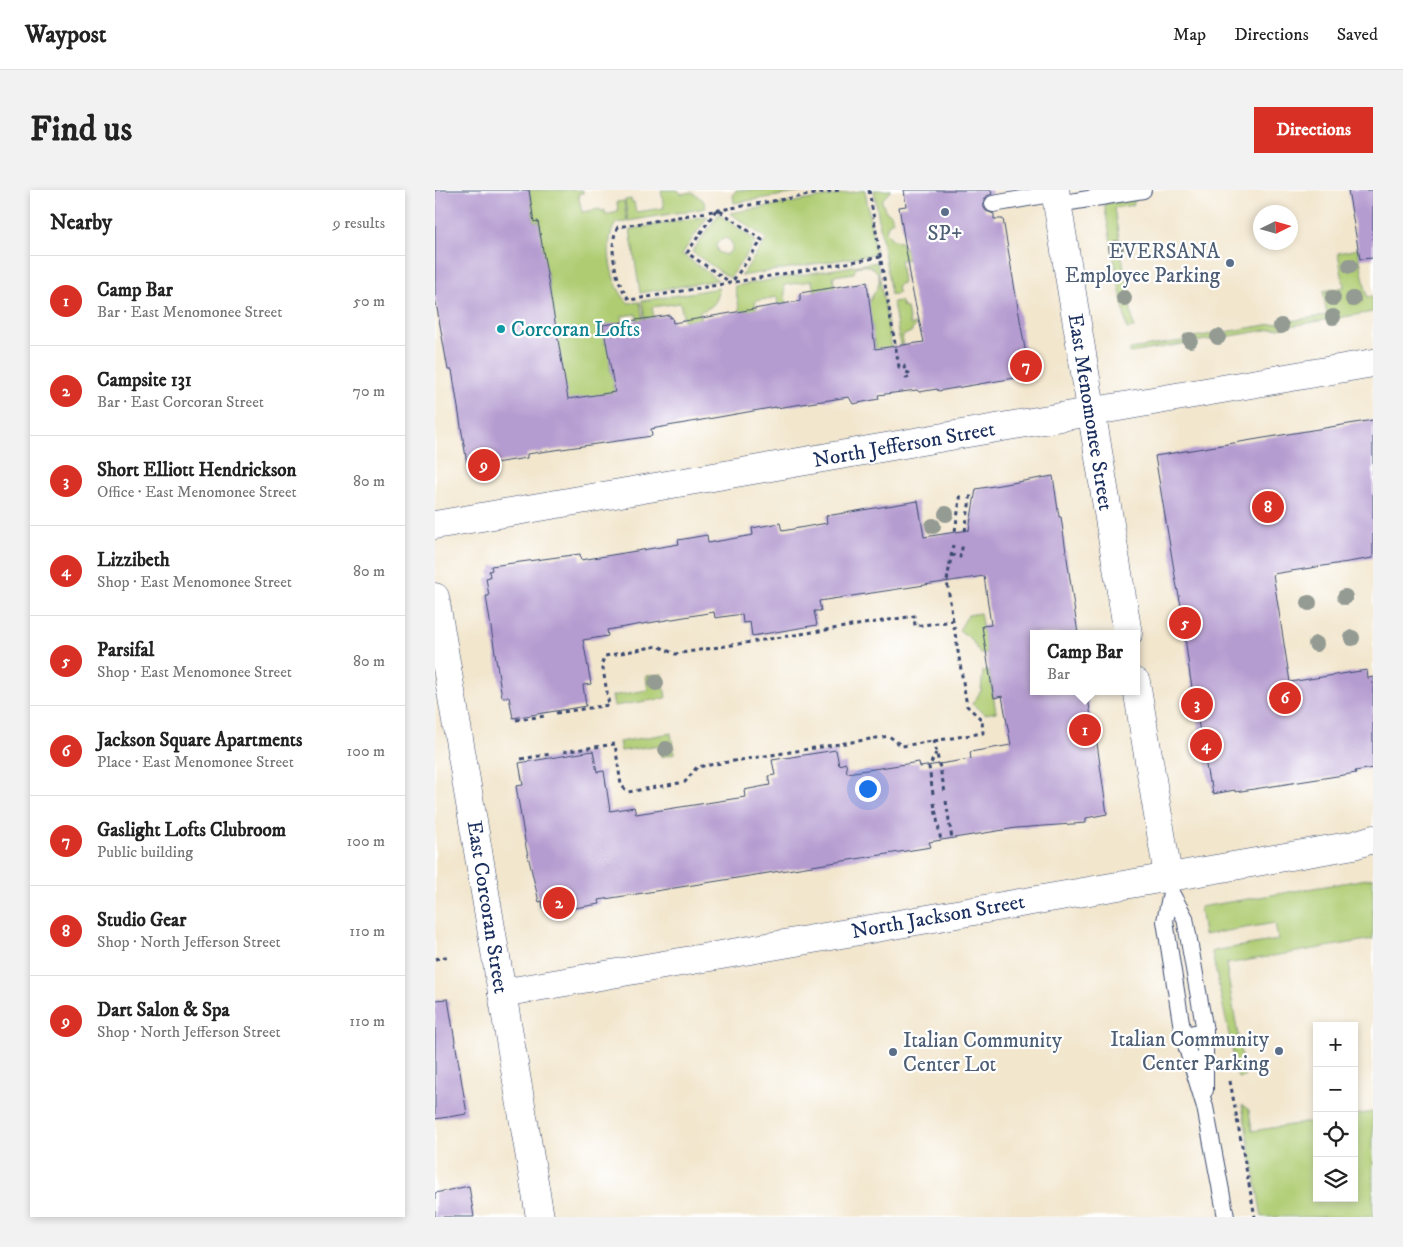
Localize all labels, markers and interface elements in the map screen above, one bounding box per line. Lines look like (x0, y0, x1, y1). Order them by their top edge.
text: Waypost (25, 20, 106, 50)
text: Map (1173, 24, 1206, 46)
text: Directions (1234, 24, 1309, 46)
text: Saved (1337, 24, 1378, 46)
button: Directions (1254, 107, 1373, 153)
text: Find us (30, 108, 132, 152)
north arrow (1253, 205, 1298, 250)
marker: SP+ (939, 206, 951, 218)
text: Nearby (50, 210, 112, 236)
text: 9 results (333, 213, 385, 233)
place label: SP+ (927, 221, 963, 247)
place label: EVERSANA Employee Parking (1065, 239, 1221, 289)
marker: EVERSANA Employee Parking (1224, 257, 1236, 269)
text: Camp Bar (97, 279, 173, 302)
text: 1 (63, 291, 69, 311)
text: 50 m (353, 291, 385, 311)
text: Bar · East Menomonee Street (97, 302, 282, 322)
street label: East Menomonee Street (1062, 312, 1118, 513)
place label: Corcoran Lofts (511, 317, 640, 343)
marker: Corcoran Lofts (495, 323, 507, 335)
pin: 7 (1010, 347, 1042, 385)
text: Campsite 131 (97, 369, 192, 392)
text: 2 (62, 381, 70, 401)
text: 70 m (353, 381, 385, 401)
text: Bar · East Corcoran Street (97, 392, 264, 412)
street label: North Jefferson Street (811, 416, 997, 474)
pin: 9 (468, 446, 500, 484)
text: Short Elliott Hendrickson (97, 459, 296, 482)
text: 3 (63, 471, 69, 491)
text: 80 m (353, 471, 385, 491)
text: Office · East Menomonee Street (97, 482, 297, 502)
pin: 8 (1252, 488, 1284, 526)
text: Lizzibeth (97, 549, 170, 572)
text: 4 (61, 561, 71, 581)
text: 80 m (353, 561, 385, 581)
text: Shop · East Menomonee Street (97, 572, 292, 592)
pin: 5 (1169, 604, 1201, 642)
popup (1030, 630, 1140, 695)
text: Parsifal (97, 639, 154, 662)
text: Camp Bar (1047, 641, 1123, 664)
text: 5 (62, 651, 70, 671)
text: 80 m (353, 651, 385, 671)
text: Shop · East Menomonee Street (97, 662, 292, 682)
text: Bar (1047, 664, 1070, 684)
pin: 6 (1269, 679, 1301, 717)
pin: 3 (1181, 685, 1213, 723)
pin: 1 (1069, 711, 1101, 749)
pin: 4 (1190, 726, 1222, 764)
text: Jackson Square Apartments (97, 729, 302, 752)
text: 6 (62, 741, 70, 761)
text: 100 m (347, 741, 385, 761)
text: Place · East Menomonee Street (97, 752, 294, 772)
your location (855, 776, 881, 802)
text: Gaslight Lofts Clubroom (97, 819, 286, 842)
street label: East Corcoran Street (460, 819, 514, 996)
text: 7 (62, 831, 70, 851)
text: 100 m (347, 831, 385, 851)
text: Public building (97, 842, 193, 862)
pin: 2 (543, 884, 575, 922)
street label: North Jackson Street (849, 889, 1027, 945)
text: Studio Gear (97, 909, 186, 932)
text: 8 (62, 921, 70, 941)
text: 110 m (349, 921, 385, 941)
text: Shop · North Jefferson Street (97, 932, 281, 952)
text: Dart Salon & Spa (97, 999, 230, 1022)
text: 9 (62, 1011, 70, 1031)
text: 110 m (349, 1011, 385, 1031)
text: Shop · North Jefferson Street (97, 1022, 281, 1042)
map controls (1313, 1022, 1358, 1202)
button: + (1313, 1022, 1358, 1067)
place label: Italian Community Center Parking (1110, 1027, 1270, 1077)
place label: Italian Community Center Lot (903, 1028, 1063, 1078)
marker: Italian Community Center Parking (1273, 1045, 1285, 1057)
marker: Italian Community Center Lot (887, 1046, 899, 1058)
button: − (1313, 1067, 1358, 1112)
button: locate (1313, 1112, 1358, 1157)
button: layers (1313, 1157, 1358, 1202)

